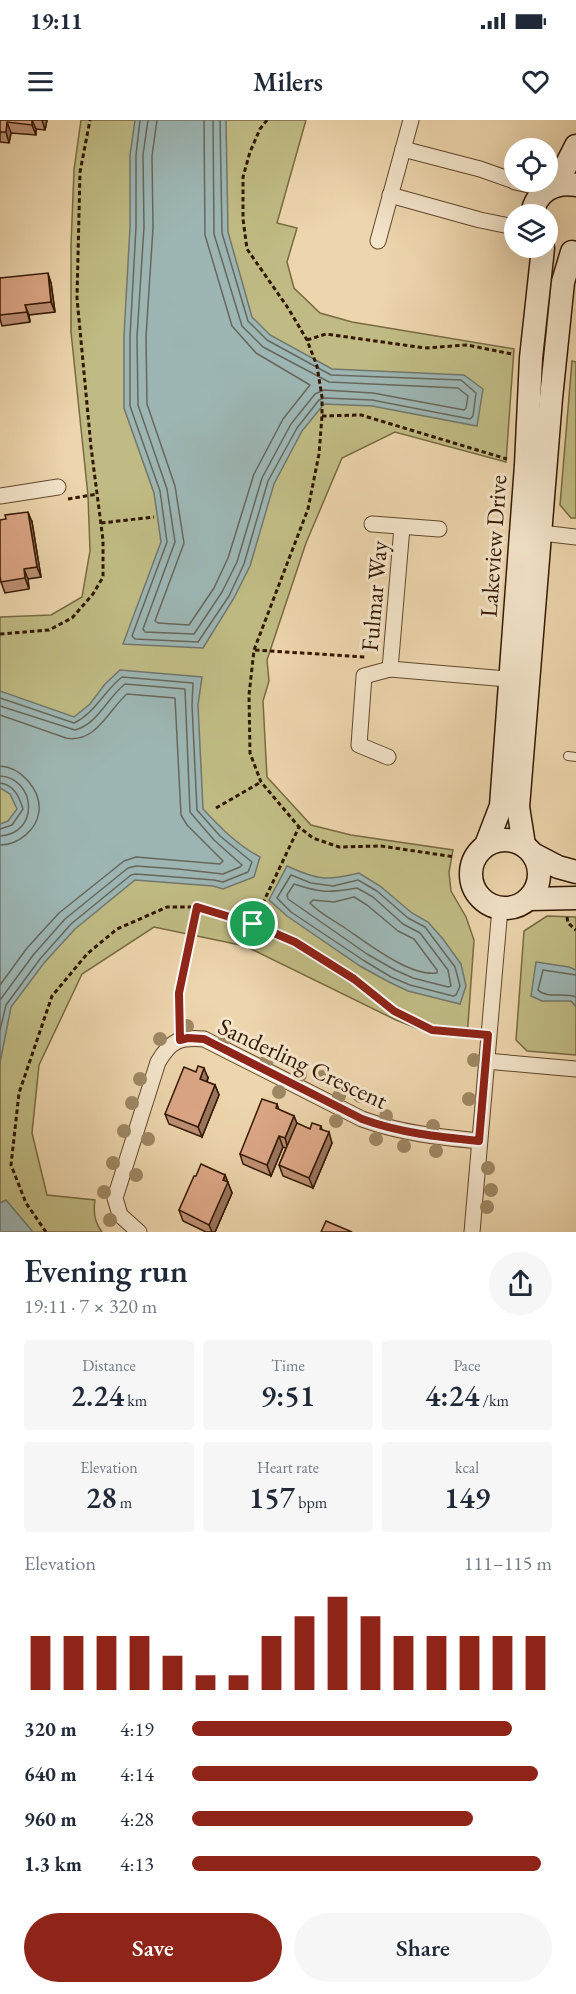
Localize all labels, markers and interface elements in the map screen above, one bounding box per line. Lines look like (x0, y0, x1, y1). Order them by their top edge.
text: 19:11 (30, 7, 83, 36)
text: Milers (253, 64, 323, 99)
icon: menu (24, 65, 57, 98)
icon: heart (519, 65, 552, 98)
map controls (504, 138, 558, 258)
button: locate (504, 138, 558, 192)
button: layers (504, 204, 558, 258)
street label: Lakeview Drive (473, 474, 513, 618)
street label: Fulmar Way (354, 539, 394, 653)
pin (227, 898, 278, 949)
icon: arrive (236, 907, 269, 940)
street label: Sanderling Crescent (213, 1010, 393, 1116)
text: Evening run (24, 1249, 188, 1292)
button: share (489, 1252, 552, 1315)
text: 19:11 · 7 × 320 m (24, 1293, 157, 1319)
text: Distance (82, 1355, 136, 1376)
text: Time (271, 1355, 305, 1376)
text: Pace (454, 1355, 480, 1376)
text: 2.24 (71, 1376, 124, 1415)
text: 9:51 (261, 1376, 315, 1415)
text: 4:24 (425, 1376, 479, 1415)
text: km (124, 1390, 147, 1411)
text: /km (479, 1390, 509, 1411)
text: Elevation (80, 1457, 138, 1478)
text: Heart rate (257, 1457, 319, 1478)
text: kcal (455, 1457, 479, 1478)
text: 28 (86, 1478, 117, 1517)
text: 157 (249, 1478, 295, 1517)
text: 149 (444, 1478, 490, 1517)
text: m (117, 1492, 132, 1513)
text: bpm (295, 1492, 327, 1513)
text: Elevation (24, 1550, 96, 1576)
text: 111–115 m (464, 1550, 552, 1576)
text: 320 m (24, 1716, 77, 1742)
text: 4:19 (120, 1716, 154, 1742)
text: 640 m (24, 1761, 77, 1787)
text: 4:14 (120, 1761, 154, 1787)
text: 960 m (24, 1806, 77, 1832)
text: 4:28 (120, 1806, 154, 1832)
text: 1.3 km (24, 1851, 82, 1877)
text: 4:13 (120, 1851, 154, 1877)
button: Save (24, 1913, 282, 1982)
button: Share (294, 1913, 552, 1982)

